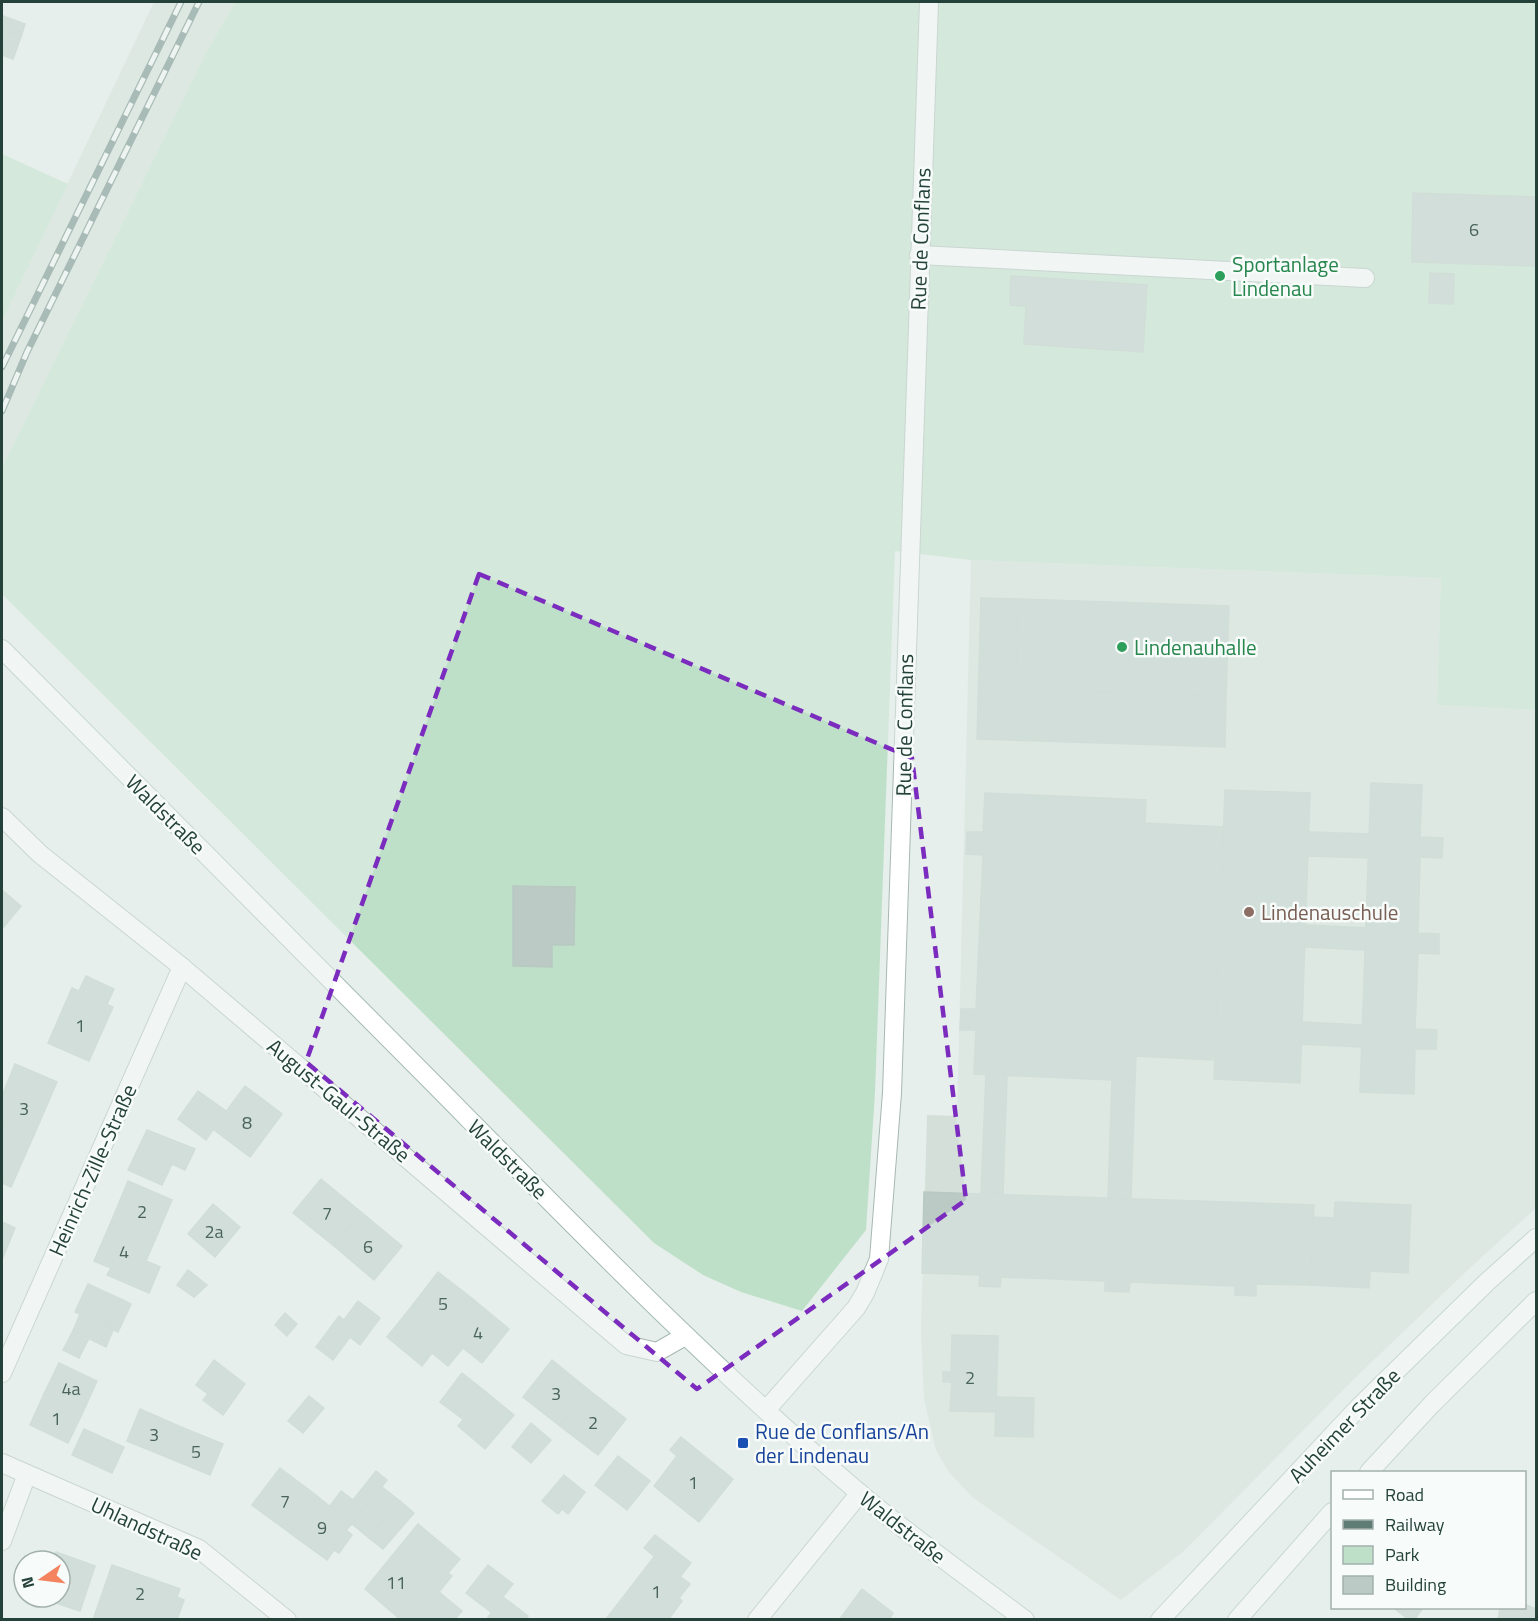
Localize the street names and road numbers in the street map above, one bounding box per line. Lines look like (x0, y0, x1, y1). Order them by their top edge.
street label: Rue de Conflans (902, 167, 938, 311)
street label: Rue de Conflans (887, 653, 921, 797)
street label: Waldstraße (118, 766, 214, 862)
street label: August-Gaul-Straße (260, 1030, 418, 1170)
street label: Heinrich-Zille-Straße (40, 1079, 144, 1261)
street label: Waldstraße (460, 1111, 556, 1207)
street label: Auheimer Straße (1281, 1360, 1407, 1490)
street label: Waldstraße (853, 1483, 953, 1571)
street label: Uhlandstraße (86, 1488, 208, 1568)

